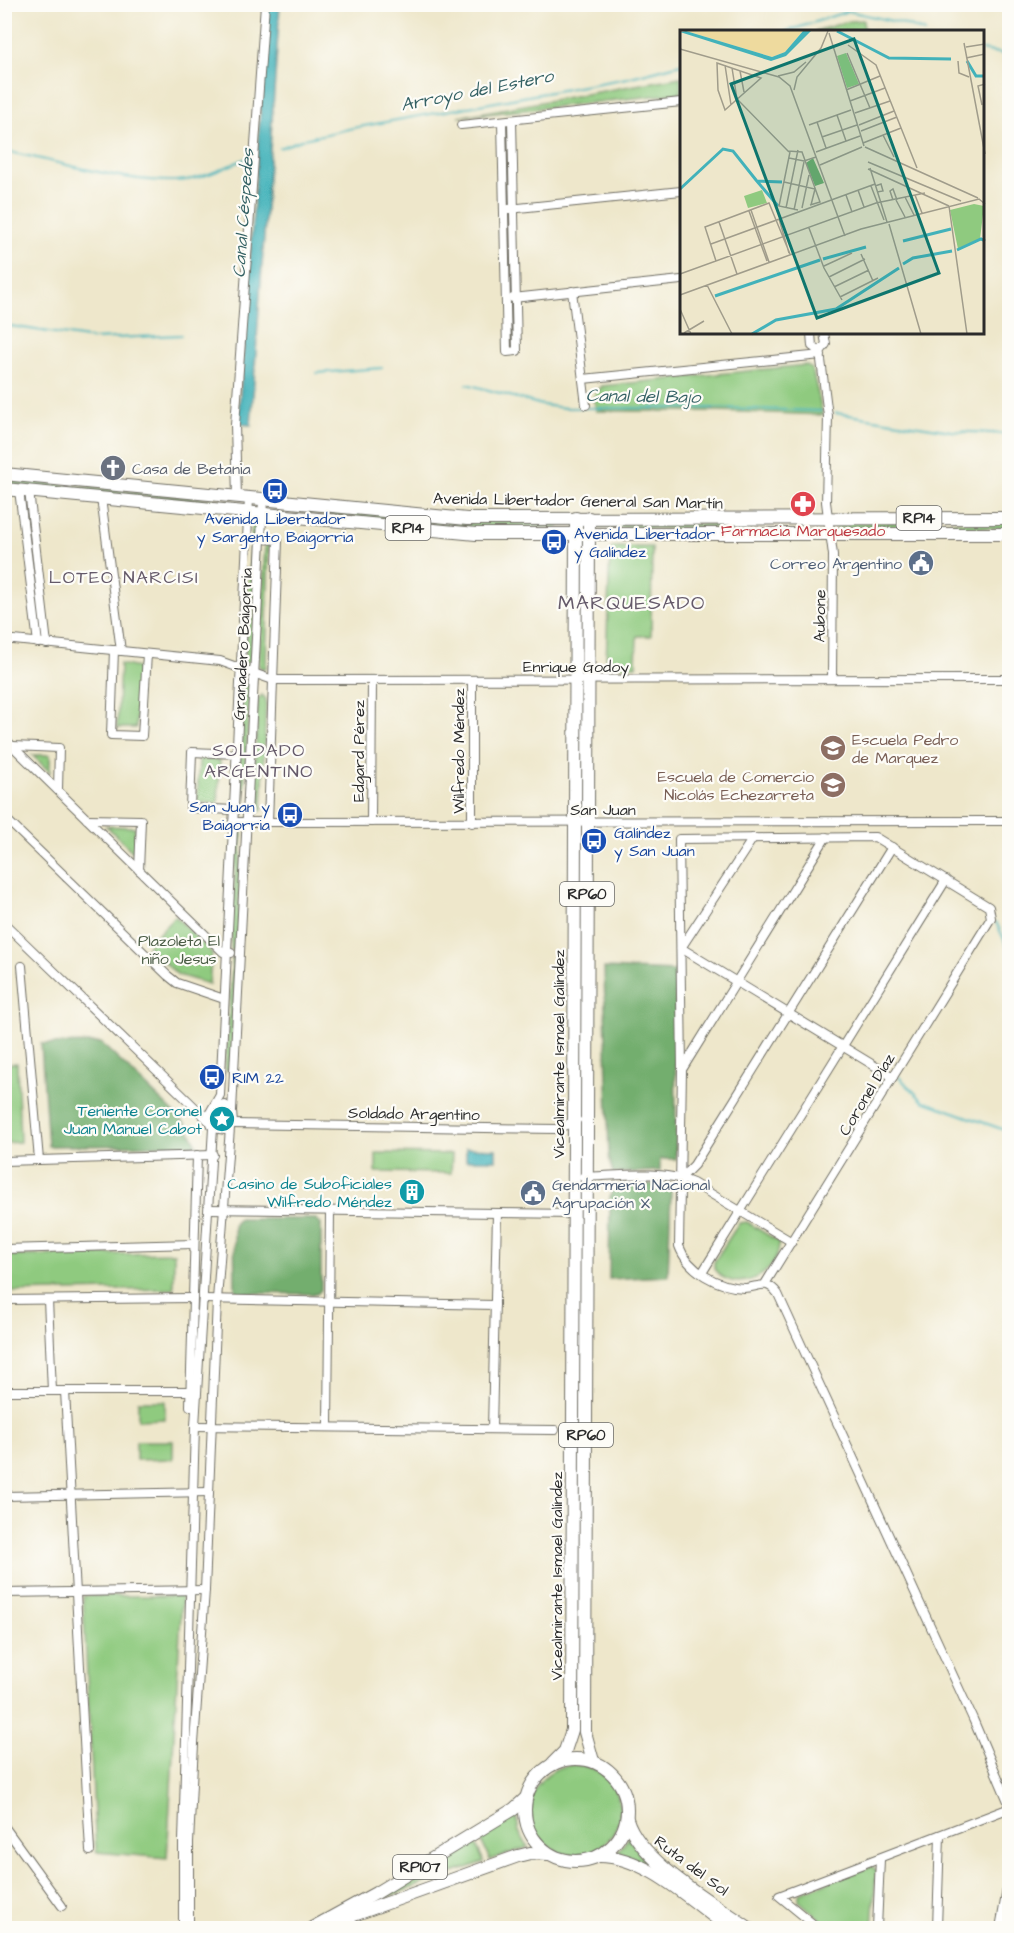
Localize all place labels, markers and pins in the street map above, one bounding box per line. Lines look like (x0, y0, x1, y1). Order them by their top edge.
church icon: Casa de Betania (98, 453, 128, 483)
place label: Casa de Betania (132, 458, 251, 480)
bus stop icon: Avenida Libertador y Sargento Baigorria (260, 476, 290, 506)
pharmacy icon: Farmacia Marquesado (788, 489, 818, 519)
place label: Avenida Libertador y Sargento Baigorria (197, 508, 353, 549)
place label: Farmacia Marquesado (721, 520, 885, 542)
place label: Avenida Libertador y Galíndez (574, 523, 715, 564)
bus stop icon: Avenida Libertador y Galíndez (539, 527, 569, 557)
public building icon: Correo Argentino (906, 548, 936, 578)
place label: Correo Argentino (770, 553, 902, 576)
place label: Escuela Pedro de Marquez (852, 729, 958, 769)
school or university icon: Escuela Pedro de Marquez (818, 733, 848, 763)
place label: Escuela de Comercio Nicolás Echezarreta (657, 766, 814, 806)
school or university icon: Escuela de Comercio Nicolás Echezarreta (818, 770, 848, 800)
place label: San Juan y Baigorria (189, 796, 270, 837)
bus stop icon: San Juan y Baigorria (275, 800, 305, 830)
place label: Galíndez y San Juan (614, 822, 695, 863)
bus stop icon: Galíndez y San Juan (579, 826, 609, 856)
bus stop icon: RIM 22 (197, 1062, 227, 1092)
place label: RIM 22 (232, 1067, 284, 1089)
place label: Teniente Coronel Juan Manuel Cabot (64, 1100, 203, 1140)
place icon: Teniente Coronel Juan Manuel Cabot (207, 1104, 237, 1134)
place label: Casino de Suboficiales Wilfredo Méndez (227, 1173, 392, 1213)
place label: Gendarmería Nacional Agrupación X (552, 1174, 710, 1215)
building icon: Casino de Suboficiales Wilfredo Méndez (397, 1177, 427, 1207)
public building icon: Gendarmería Nacional Agrupación X (518, 1178, 548, 1208)

